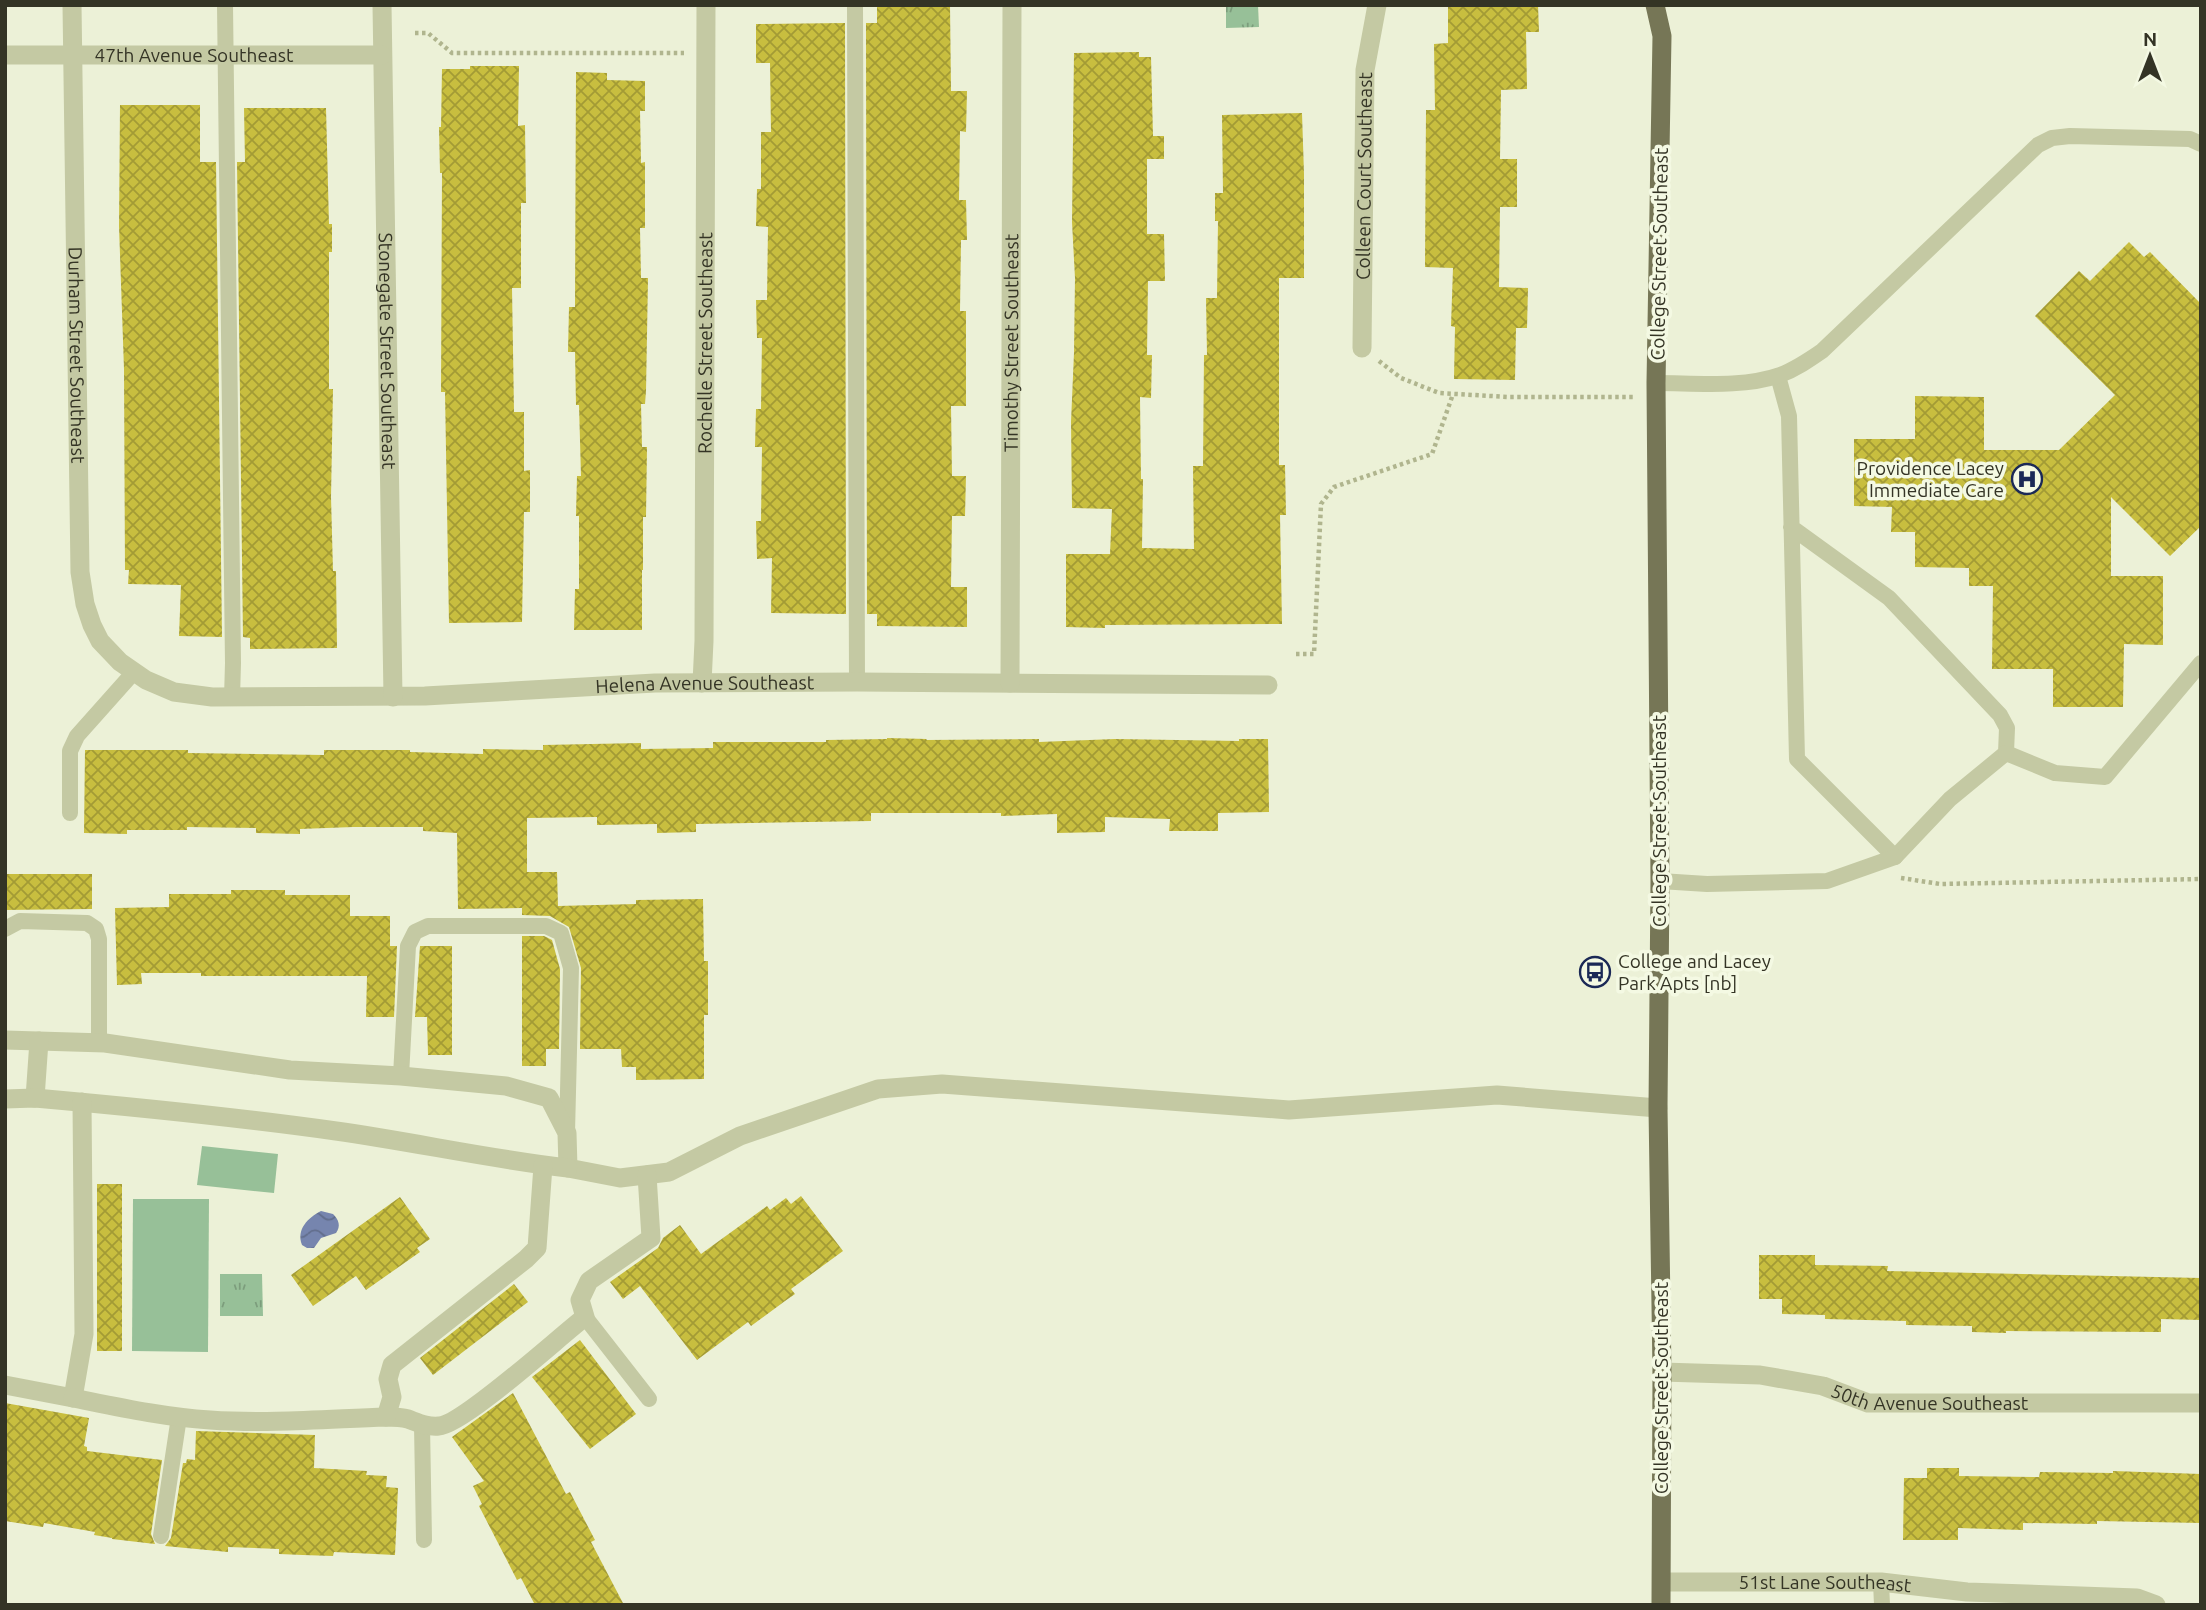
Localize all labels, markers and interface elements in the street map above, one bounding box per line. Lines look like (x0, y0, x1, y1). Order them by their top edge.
north arrow (2115, 21, 2185, 91)
text: N (2143, 28, 2157, 50)
street label: 47th Avenue Southeast (95, 44, 294, 66)
street label: Colleen Court Southeast (1352, 71, 1376, 280)
street label: College Street Southeast (1646, 147, 1672, 360)
street label: Stonegate Street Southeast (375, 232, 400, 470)
street label: Rochelle Street Southeast (694, 232, 716, 454)
street label: Timothy Street Southeast (1000, 233, 1022, 452)
street label: Durham Street Southeast (64, 247, 89, 464)
place label: Providence Lacey Immediate Care (1857, 457, 2004, 501)
hospital icon: Providence Lacey Immediate Care (2010, 462, 2044, 496)
street label: Helena Avenue Southeast (595, 671, 815, 697)
street label: College Street Southeast (1648, 714, 1670, 927)
place label: College and Lacey Park Apts [nb] (1618, 950, 1771, 994)
bus stop icon: College and Lacey Park Apts [nb] (1578, 955, 1612, 989)
street label: College Street Southeast (1650, 1281, 1672, 1494)
street label: 50th Avenue Southeast (1828, 1379, 2029, 1414)
street label: 51st Lane Southeast (1739, 1571, 1913, 1597)

